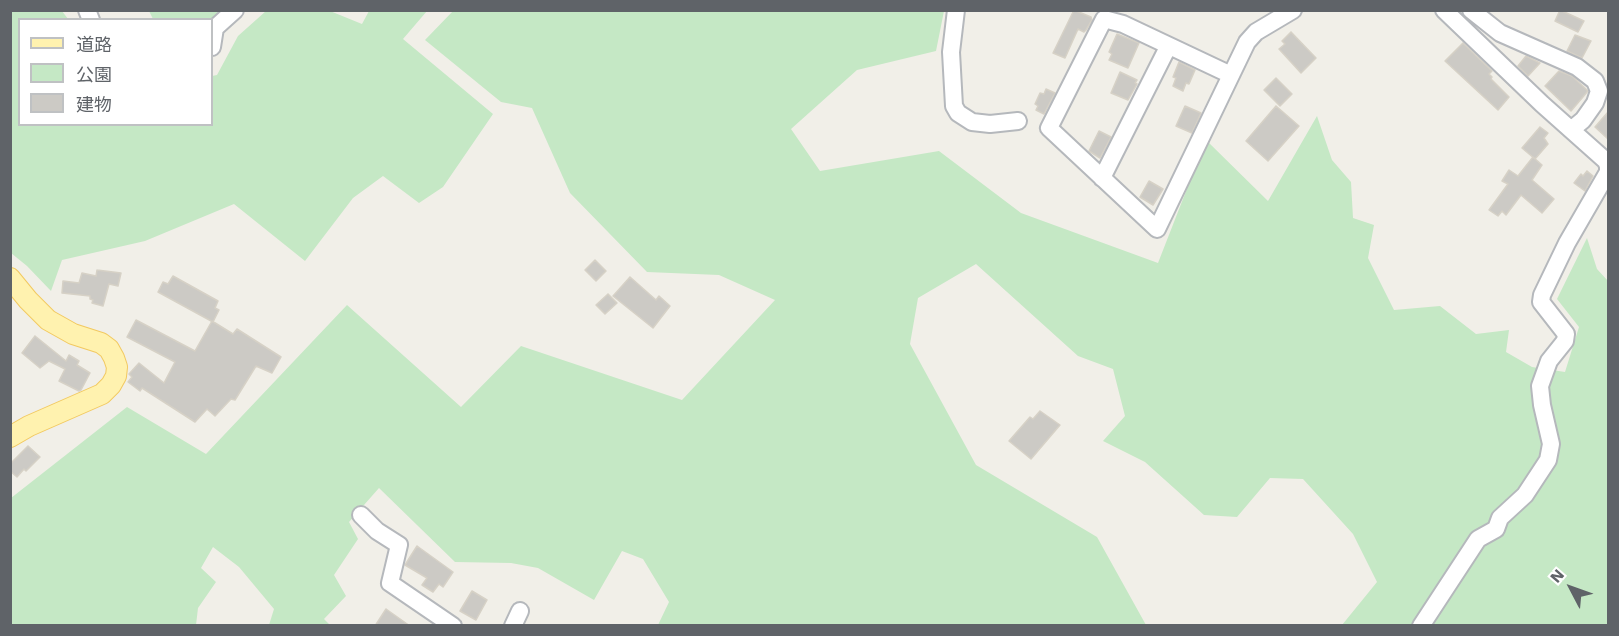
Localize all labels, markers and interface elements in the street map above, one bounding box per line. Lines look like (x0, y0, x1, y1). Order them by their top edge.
legend (18, 18, 213, 126)
text: 道路 (76, 34, 112, 55)
text: 公園 (76, 64, 112, 85)
text: 建物 (76, 94, 112, 115)
north arrow (1541, 558, 1601, 618)
text: N (1546, 565, 1568, 587)

